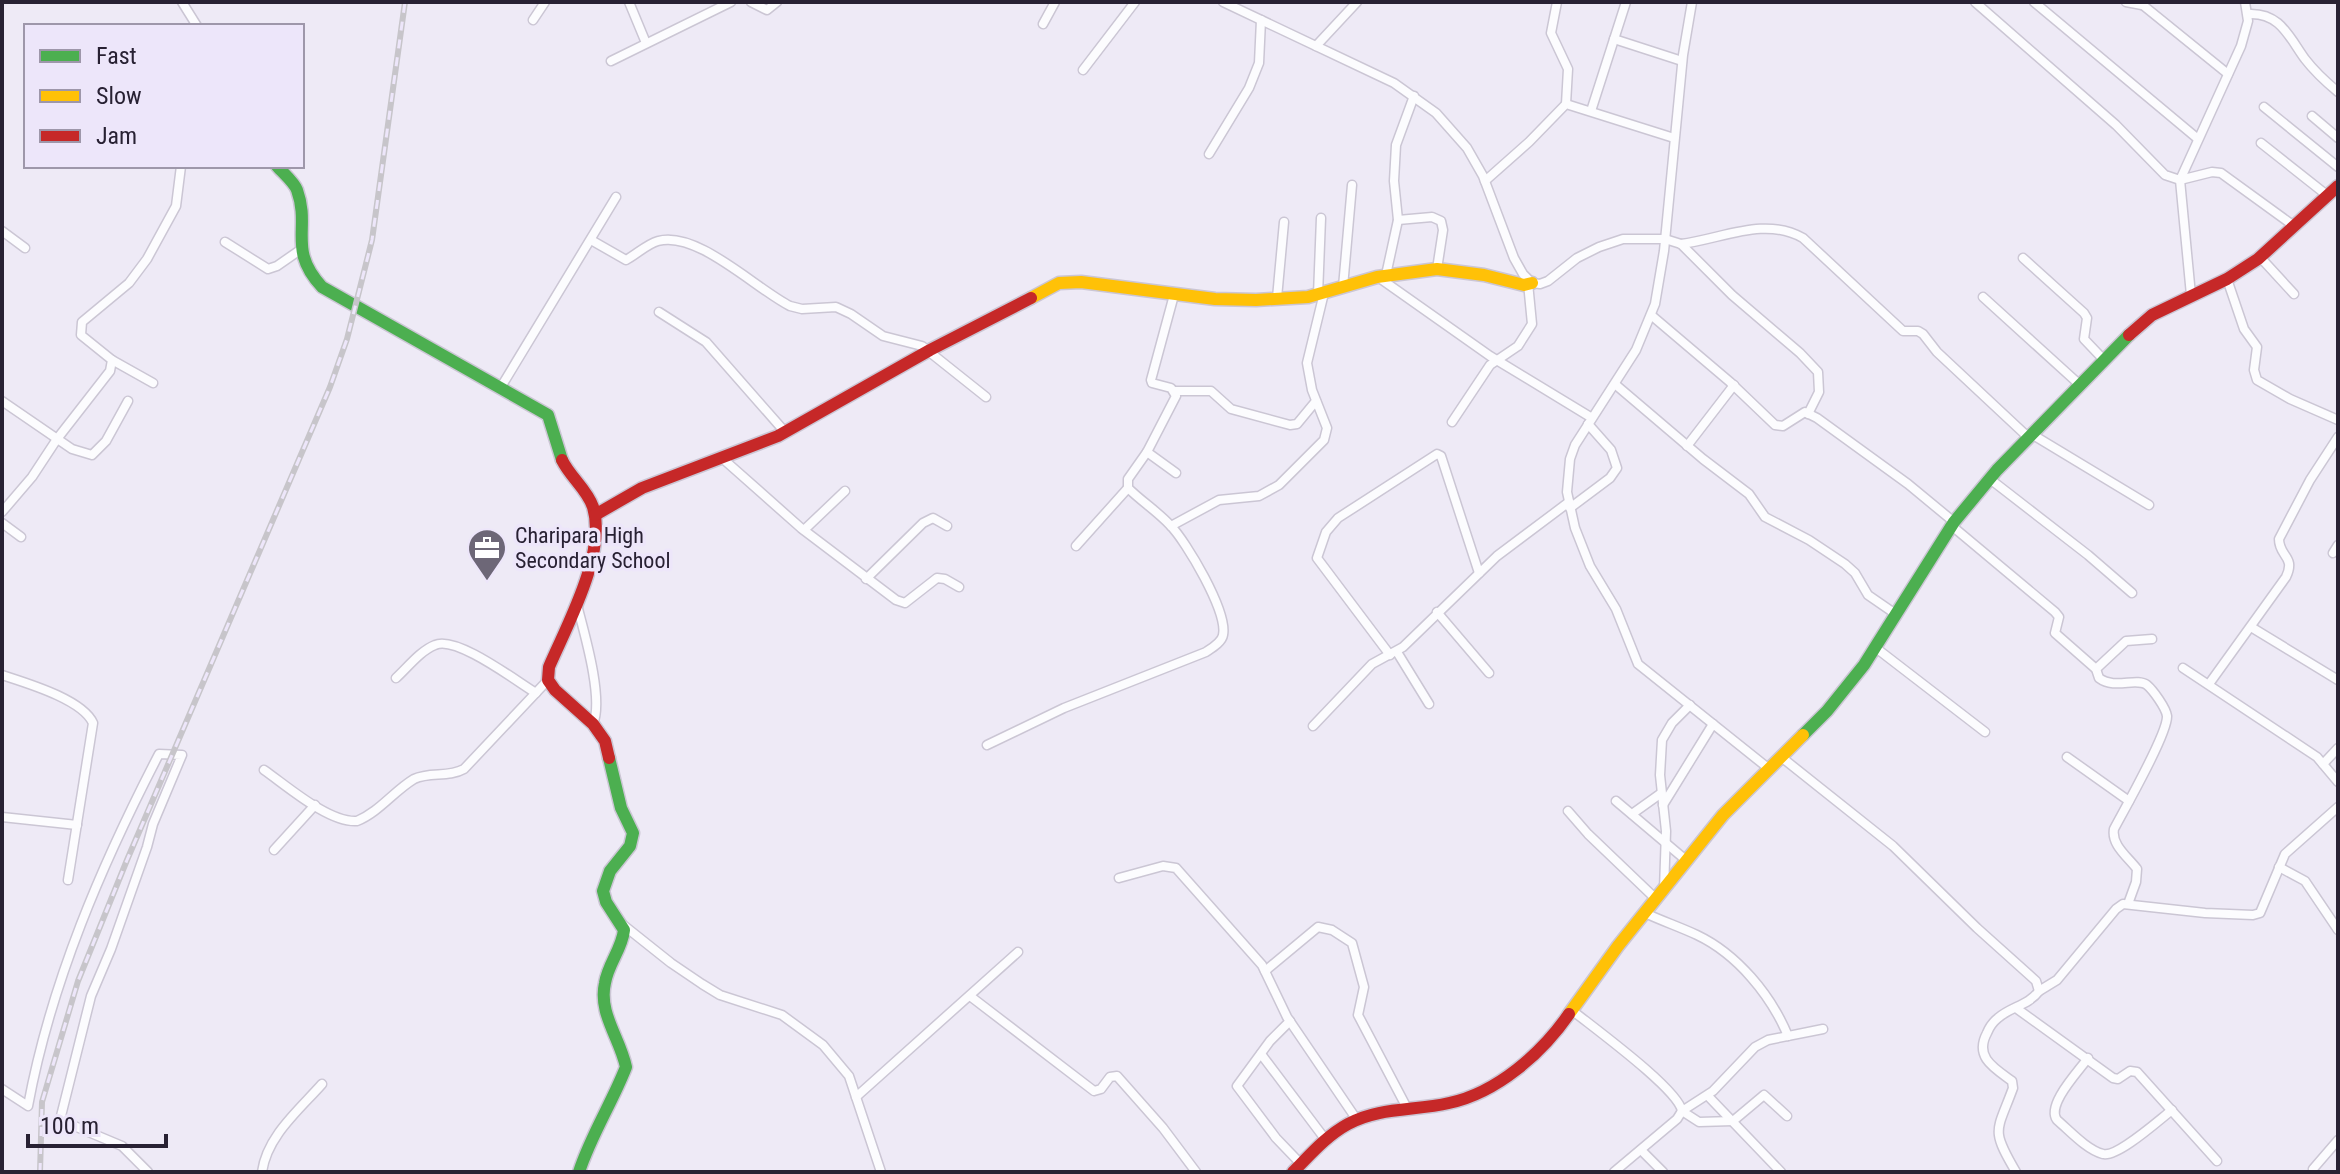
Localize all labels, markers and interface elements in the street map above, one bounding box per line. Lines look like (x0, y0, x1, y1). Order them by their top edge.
legend (24, 24, 304, 168)
text: Fast (96, 42, 137, 70)
text: Slow (96, 82, 142, 110)
text: Jam (96, 122, 137, 150)
place label: Charipara High Secondary School (515, 523, 670, 573)
office icon: Charipara High Secondary School (466, 527, 508, 582)
scale bar (28, 1098, 166, 1148)
text: 100 m (40, 1112, 99, 1140)

